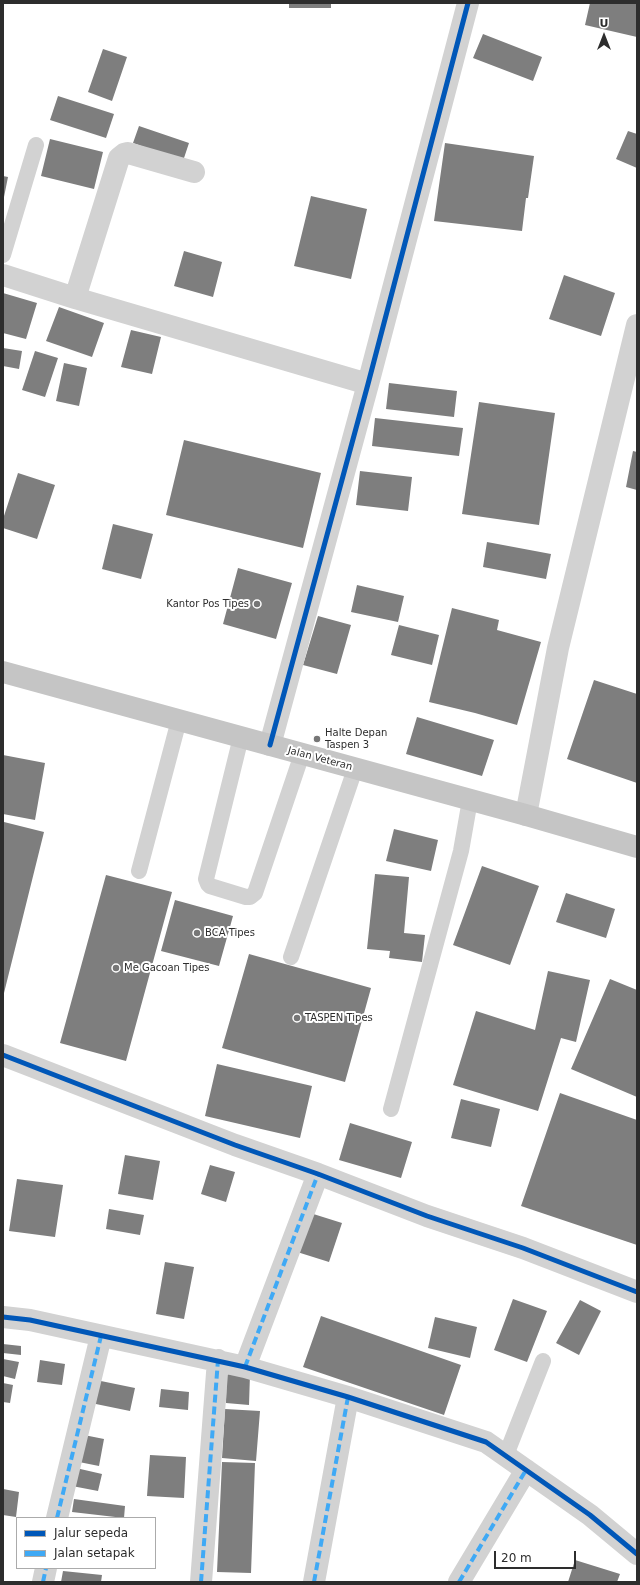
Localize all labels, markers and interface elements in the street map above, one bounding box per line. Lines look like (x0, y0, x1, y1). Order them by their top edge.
north arrow (584, 16, 624, 56)
text: U (600, 17, 608, 30)
place label: Kantor Pos Tipes (166, 598, 249, 610)
marker: Kantor Pos Tipes (252, 599, 262, 609)
place label: Halte Depan Taspen 3 (325, 727, 387, 750)
marker: Halte Depan Taspen 3 (312, 734, 322, 744)
street label: Jalan Veteran (286, 745, 354, 773)
place label: BCA Tipes (205, 927, 255, 939)
marker: BCA Tipes (192, 928, 202, 938)
place label: Me Gacoan Tipes (124, 962, 209, 974)
marker: Me Gacoan Tipes (111, 963, 121, 973)
place label: TASPEN Tipes (305, 1012, 373, 1024)
marker: TASPEN Tipes (292, 1013, 302, 1023)
legend (16, 1517, 156, 1569)
text: Jalur sepeda (54, 1526, 128, 1540)
scale bar (496, 1543, 578, 1569)
text: Jalan setapak (54, 1546, 135, 1560)
text: 20 m (501, 1551, 532, 1565)

